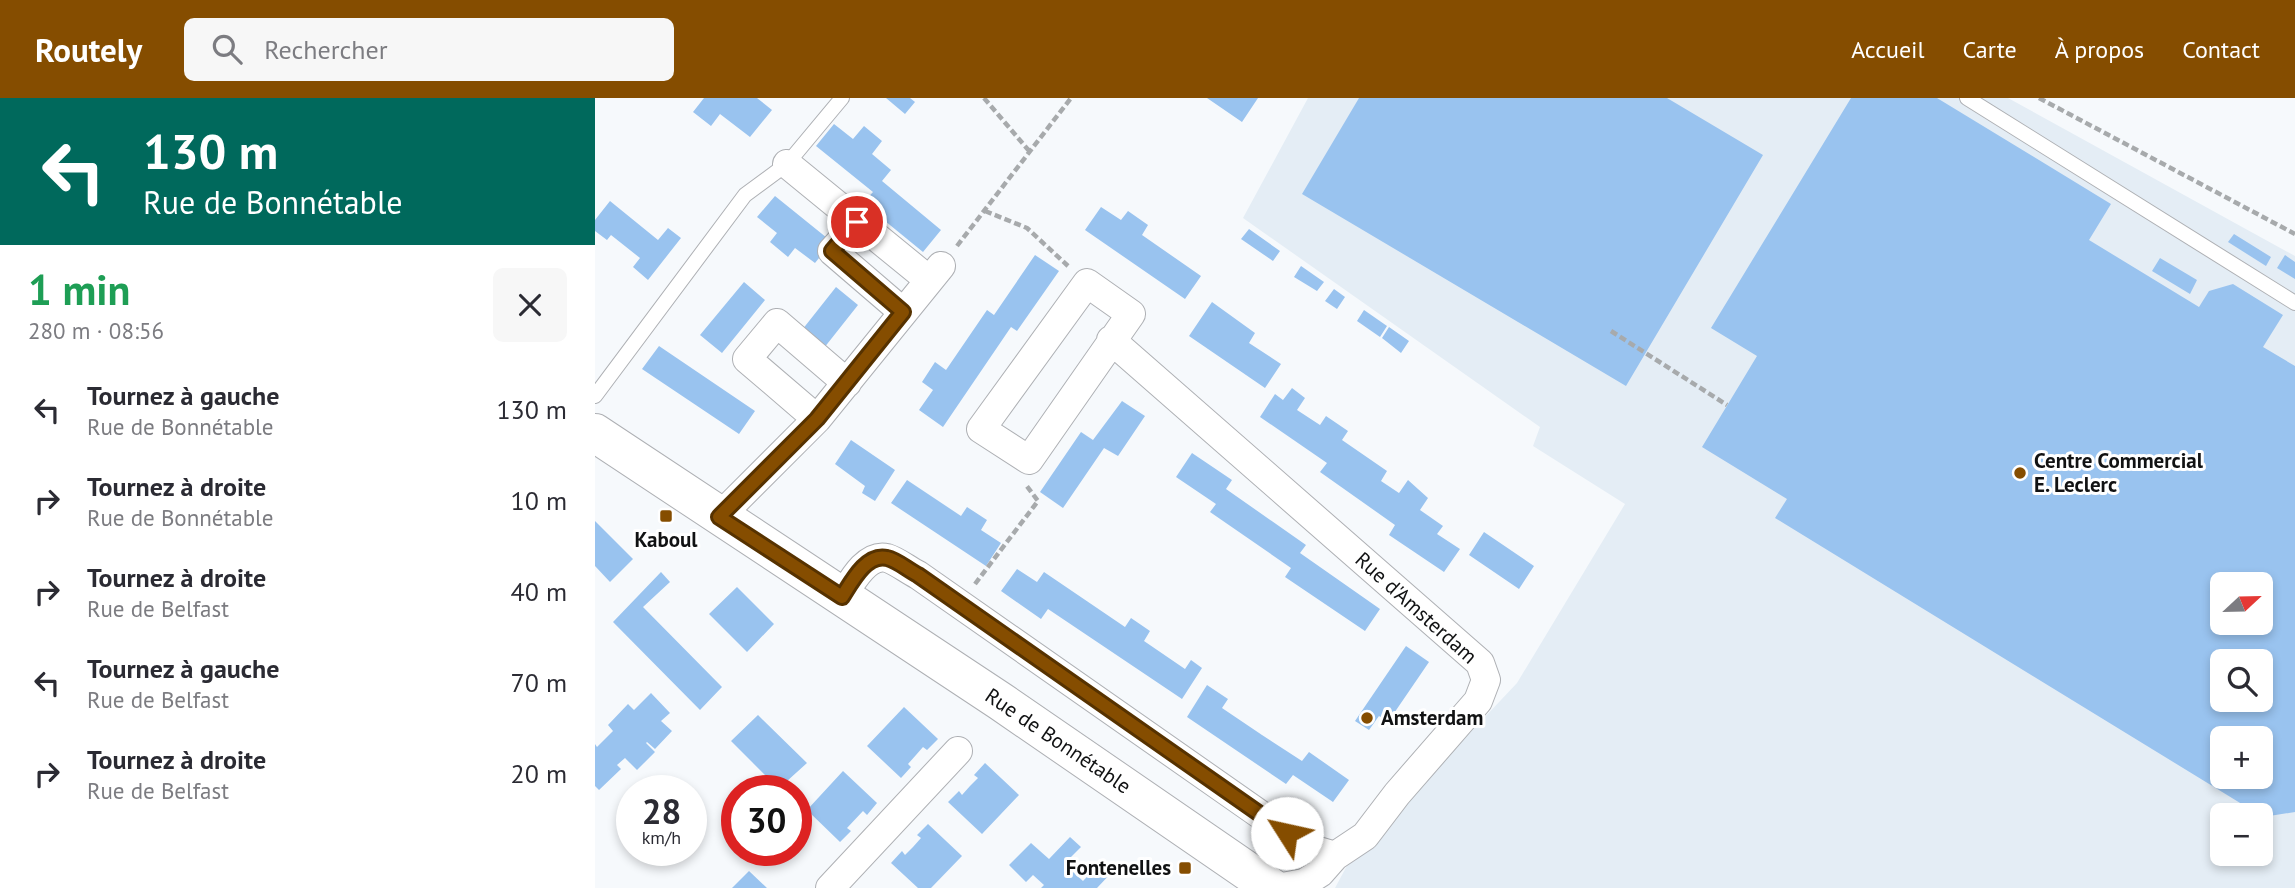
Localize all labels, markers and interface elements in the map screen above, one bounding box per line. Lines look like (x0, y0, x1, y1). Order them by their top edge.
search box (184, 18, 674, 81)
text: Routely (35, 28, 142, 71)
icon: search (208, 30, 246, 68)
text: Rechercher (264, 33, 388, 66)
text: Accueil (1851, 34, 1925, 65)
text: Carte (1963, 34, 2017, 65)
text: À propos (2055, 34, 2144, 65)
text: Contact (2182, 34, 2260, 65)
text: 130 m (143, 119, 278, 183)
icon: left (28, 126, 119, 217)
text: Rue de Bonnétable (143, 181, 403, 223)
pin (827, 192, 887, 252)
icon: arrive (838, 203, 876, 241)
text: 1 min (28, 262, 130, 317)
button: close (493, 268, 567, 342)
text: 280 m · 08:56 (28, 316, 164, 345)
text: Tournez à gauche (87, 379, 279, 412)
icon: left (28, 391, 66, 429)
text: 130 m (496, 393, 567, 426)
text: Rue de Bonnétable (87, 412, 274, 441)
place label: Centre Commercial E. Leclerc (2034, 447, 2204, 498)
marker: Centre Commercial E. Leclerc (2012, 465, 2028, 481)
text: Tournez à droite (87, 470, 266, 503)
icon: right (28, 482, 66, 520)
text: 10 m (511, 484, 567, 517)
text: Rue de Bonnétable (87, 503, 274, 532)
marker: Kaboul (658, 508, 674, 524)
place label: Kaboul (634, 526, 698, 553)
street label: Rue d'Amsterdam (1350, 546, 1483, 669)
text: Tournez à droite (87, 561, 266, 594)
north arrow (2210, 572, 2273, 635)
map controls (2210, 572, 2273, 866)
icon: right (28, 573, 66, 611)
text: 40 m (511, 575, 567, 608)
text: Rue de Belfast (87, 594, 229, 623)
button: search (2210, 649, 2273, 712)
text: Tournez à gauche (87, 652, 279, 685)
icon: left (28, 664, 66, 702)
text: 70 m (511, 666, 567, 699)
street label: Rue de Bonnétable (980, 682, 1136, 799)
text: Rue de Belfast (87, 685, 229, 714)
place label: Amsterdam (1381, 704, 1483, 731)
marker: Amsterdam (1359, 710, 1375, 726)
button: + (2210, 726, 2273, 789)
text: Tournez à droite (87, 743, 266, 776)
icon: right (28, 755, 66, 793)
text: 20 m (511, 757, 567, 790)
speed limit sign: 30 (721, 775, 812, 866)
text: Rue de Belfast (87, 776, 229, 805)
text: 28 (642, 788, 681, 834)
position arrow (1250, 796, 1324, 870)
button: − (2210, 803, 2273, 866)
text: km/h (642, 826, 681, 849)
place label: Fontenelles (1066, 854, 1171, 881)
marker: Fontenelles (1177, 860, 1193, 876)

